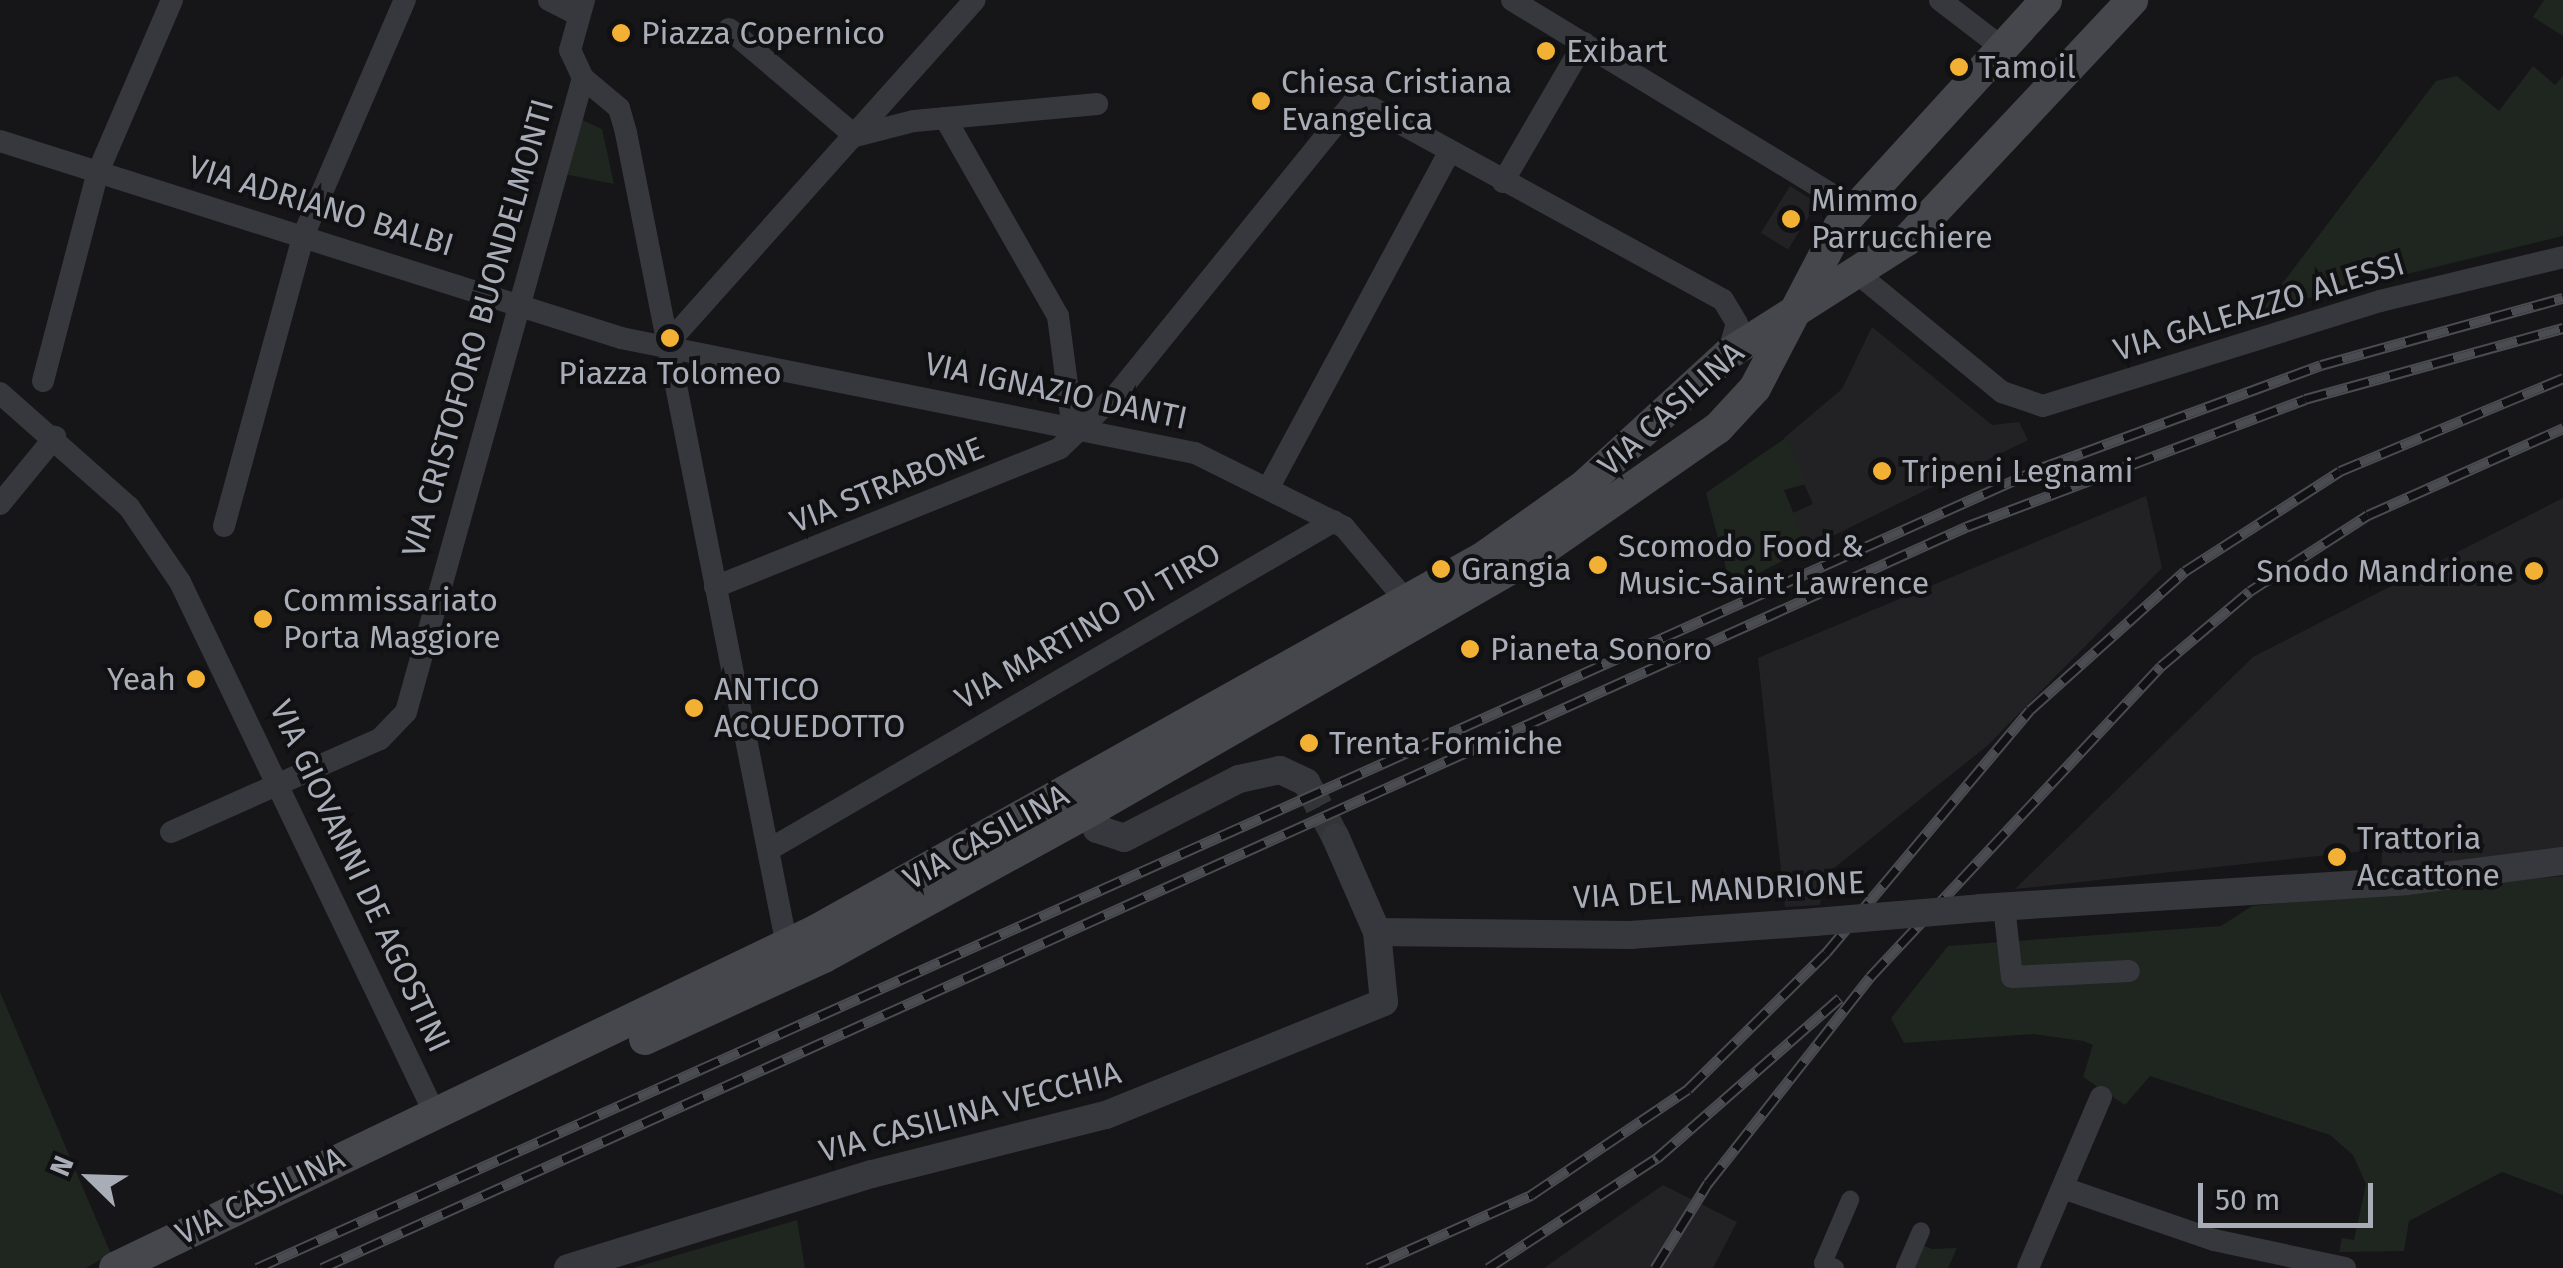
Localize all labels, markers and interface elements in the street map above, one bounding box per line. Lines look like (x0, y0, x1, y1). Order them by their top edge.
place label: Piazza Copernico (641, 14, 885, 52)
marker: Piazza Copernico (610, 22, 632, 44)
place label: Exibart (1566, 32, 1668, 70)
marker: Exibart (1535, 40, 1557, 62)
place label: Tamoil (1979, 48, 2076, 86)
marker: Tamoil (1948, 56, 1970, 78)
place label: Chiesa Cristiana Evangelica (1281, 64, 1512, 139)
marker: Chiesa Cristiana Evangelica (1250, 90, 1272, 112)
street label: VIA CRISTOFORO BUONDELMONTI (394, 95, 562, 561)
street label: VIA ADRIANO BALBI (184, 147, 458, 265)
place label: Mimmo Parrucchiere (1811, 182, 1993, 257)
marker: Mimmo Parrucchiere (1780, 208, 1802, 230)
street label: VIA GALEAZZO ALESSI (2109, 244, 2409, 370)
marker: Piazza Tolomeo (659, 327, 681, 349)
street label: VIA CASILINA (1590, 334, 1752, 484)
street label: VIA IGNAZIO DANTI (921, 344, 1191, 438)
place label: Piazza Tolomeo (558, 354, 782, 392)
street label: VIA STRABONE (784, 429, 990, 541)
place label: Tripeni Legnami (1902, 452, 2133, 490)
marker: Tripeni Legnami (1871, 460, 1893, 482)
place label: Scomodo Food & Music-Saint Lawrence (1618, 528, 1929, 603)
street label: VIA MARTINO DI TIRO (948, 534, 1228, 718)
place label: Grangia (1461, 550, 1572, 588)
place label: Snodo Mandrione (2256, 552, 2514, 590)
marker: Scomodo Food & Music-Saint Lawrence (1587, 554, 1609, 576)
marker: Grangia (1430, 558, 1452, 580)
marker: Snodo Mandrione (2523, 560, 2545, 582)
place label: Commissariato Porta Maggiore (283, 582, 501, 657)
marker: Commissariato Porta Maggiore (252, 608, 274, 630)
place label: Pianeta Sonoro (1490, 630, 1712, 668)
marker: Pianeta Sonoro (1459, 638, 1481, 660)
place label: Yeah (107, 660, 176, 698)
marker: Yeah (185, 668, 207, 690)
place label: ANTICO ACQUEDOTTO (714, 671, 905, 746)
street label: VIA GIOVANNI DE AGOSTINI (262, 694, 458, 1058)
marker: ANTICO ACQUEDOTTO (683, 697, 705, 719)
place label: Trenta Formiche (1329, 724, 1563, 762)
marker: Trenta Formiche (1298, 732, 1320, 754)
street label: VIA CASILINA (897, 776, 1075, 898)
place label: Trattoria Accattone (2357, 820, 2500, 895)
marker: Trattoria Accattone (2326, 846, 2348, 868)
street label: VIA DEL MANDRIONE (1572, 863, 1866, 917)
street label: VIA CASILINA VECCHIA (815, 1053, 1125, 1171)
north arrow (40, 1128, 140, 1228)
street label: VIA CASILINA (169, 1139, 351, 1253)
text: N (43, 1151, 81, 1181)
scale bar (2203, 1163, 2378, 1225)
text: 50 m (2215, 1182, 2280, 1218)

